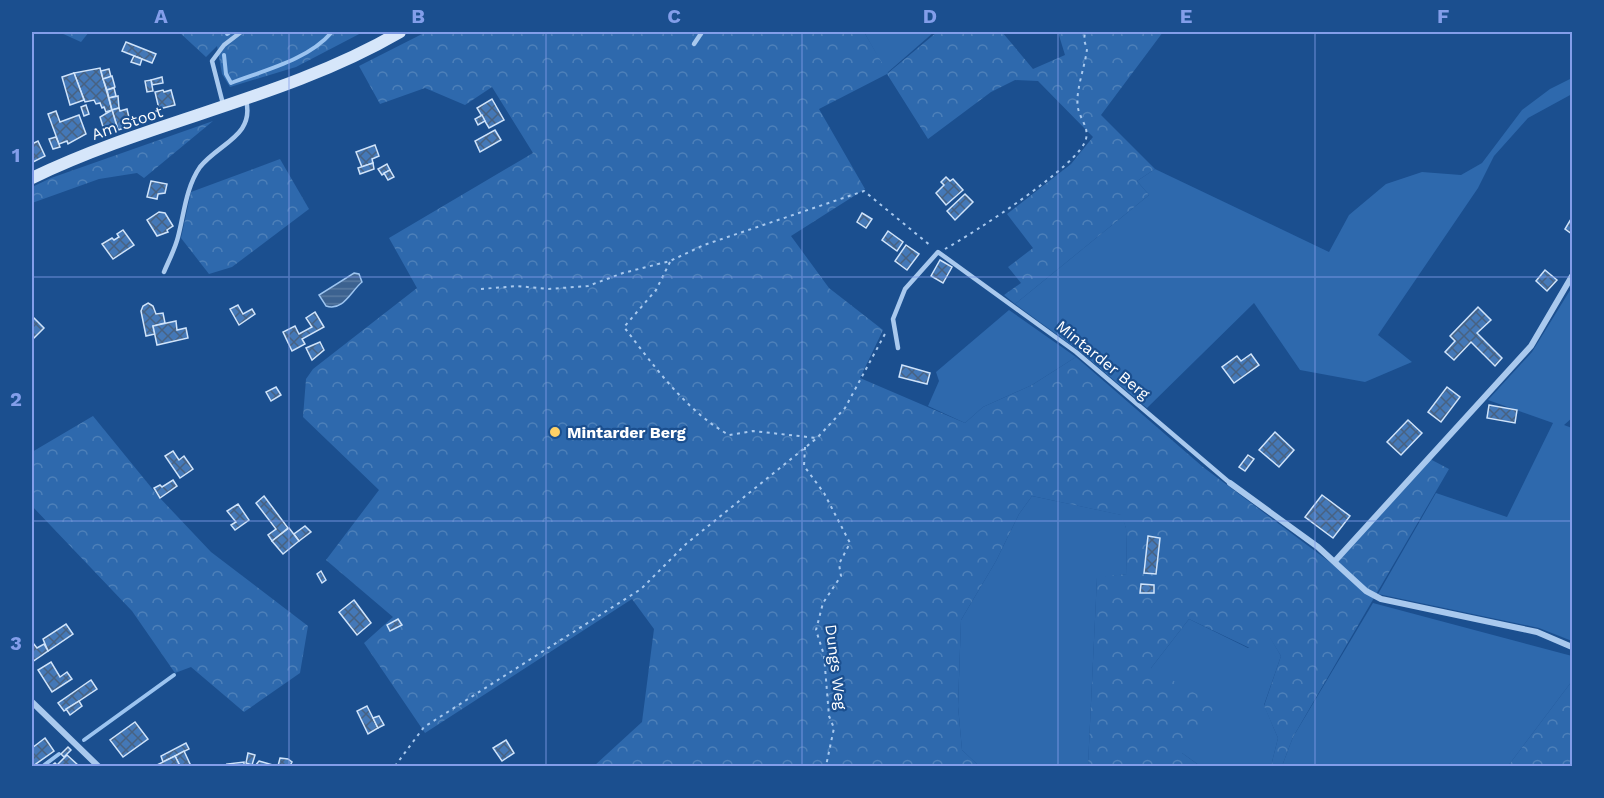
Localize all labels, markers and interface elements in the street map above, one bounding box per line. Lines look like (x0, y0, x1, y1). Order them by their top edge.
text: A (154, 4, 168, 28)
text: B (411, 4, 425, 28)
text: C (667, 4, 681, 28)
text: D (923, 4, 937, 28)
text: E (1180, 4, 1192, 28)
text: F (1437, 4, 1449, 28)
street label: Am Stoot (89, 102, 165, 144)
text: 1 (12, 143, 20, 167)
street label: Mintarder Berg (1052, 316, 1154, 404)
text: 2 (10, 387, 22, 411)
place label: Mintarder Berg (567, 423, 686, 442)
marker: Mintarder Berg (548, 425, 562, 439)
street label: Dungs Weg (821, 623, 851, 711)
text: 3 (10, 631, 22, 655)

